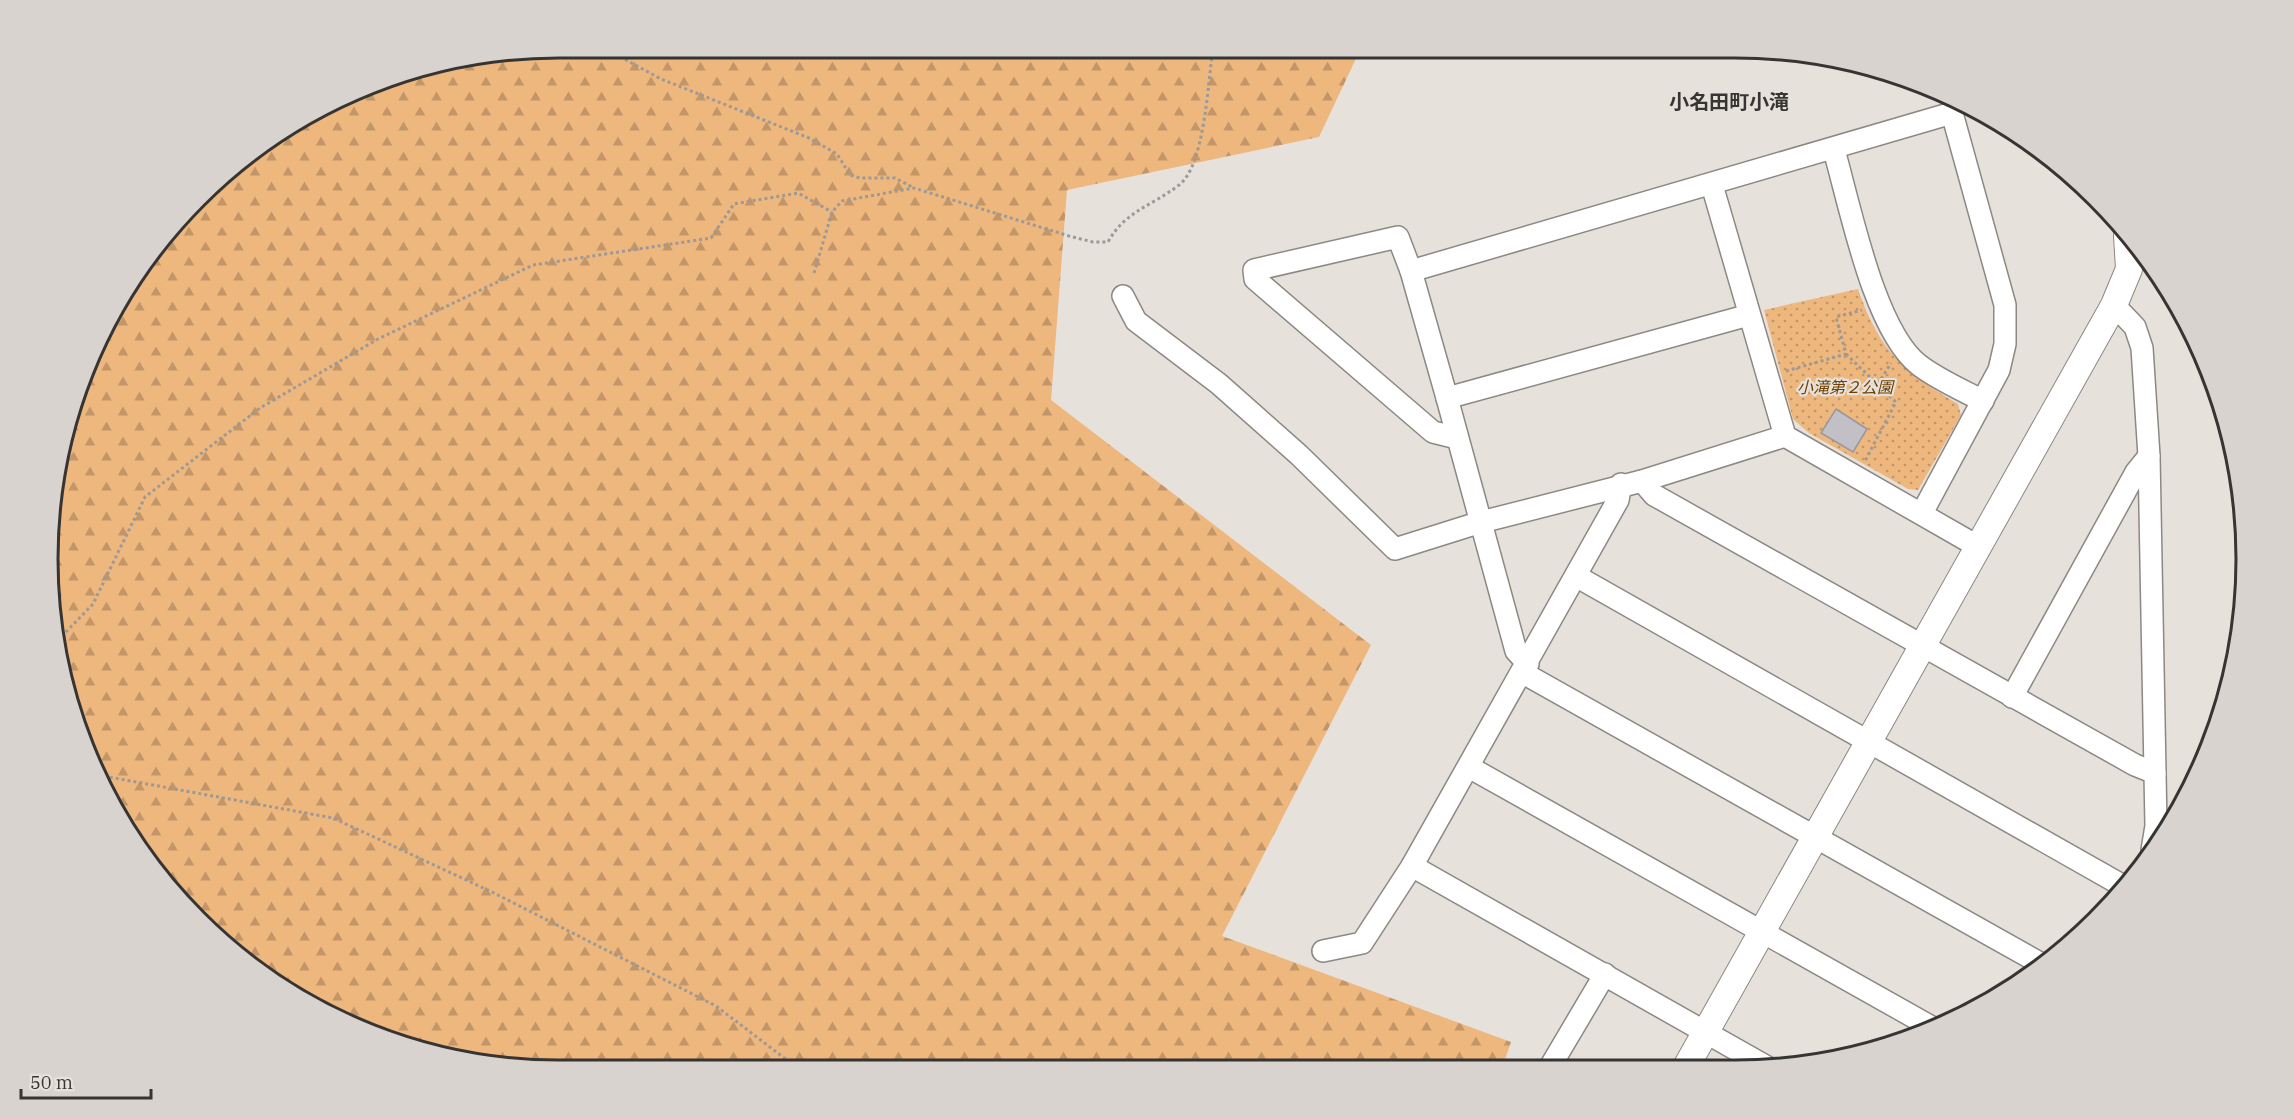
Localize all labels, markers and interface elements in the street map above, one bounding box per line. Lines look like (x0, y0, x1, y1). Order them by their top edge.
district label: 小名田町小滝 (1669, 88, 1789, 115)
park label: 小滝第２公園 (1797, 377, 1895, 397)
scale bar (21, 1062, 152, 1100)
text: 50 m (30, 1071, 73, 1094)

